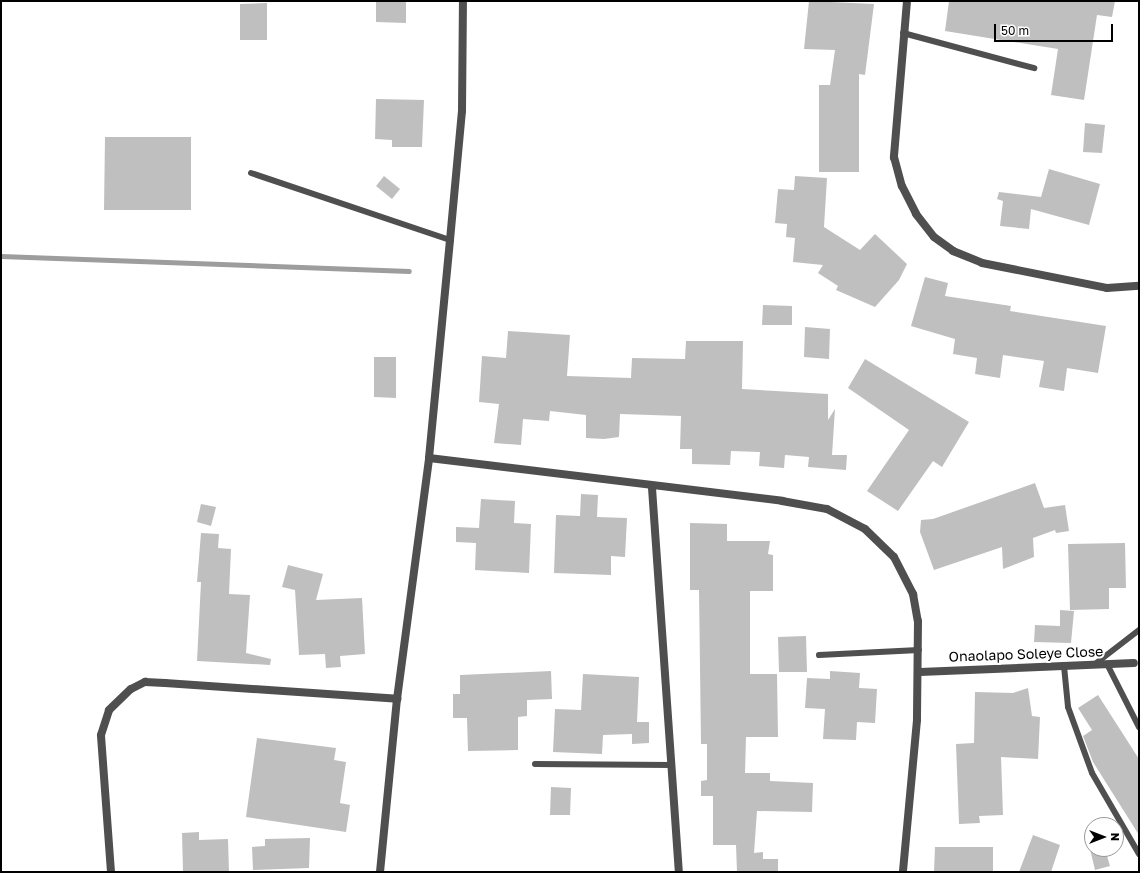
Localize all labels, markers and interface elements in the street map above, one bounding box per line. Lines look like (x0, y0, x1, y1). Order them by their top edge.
scale bar (996, 16, 1115, 42)
text: 50 m (1001, 23, 1029, 38)
street label: Onaolapo Soleye Close (948, 643, 1104, 665)
north arrow (1084, 817, 1124, 857)
text: N (1109, 833, 1122, 841)

